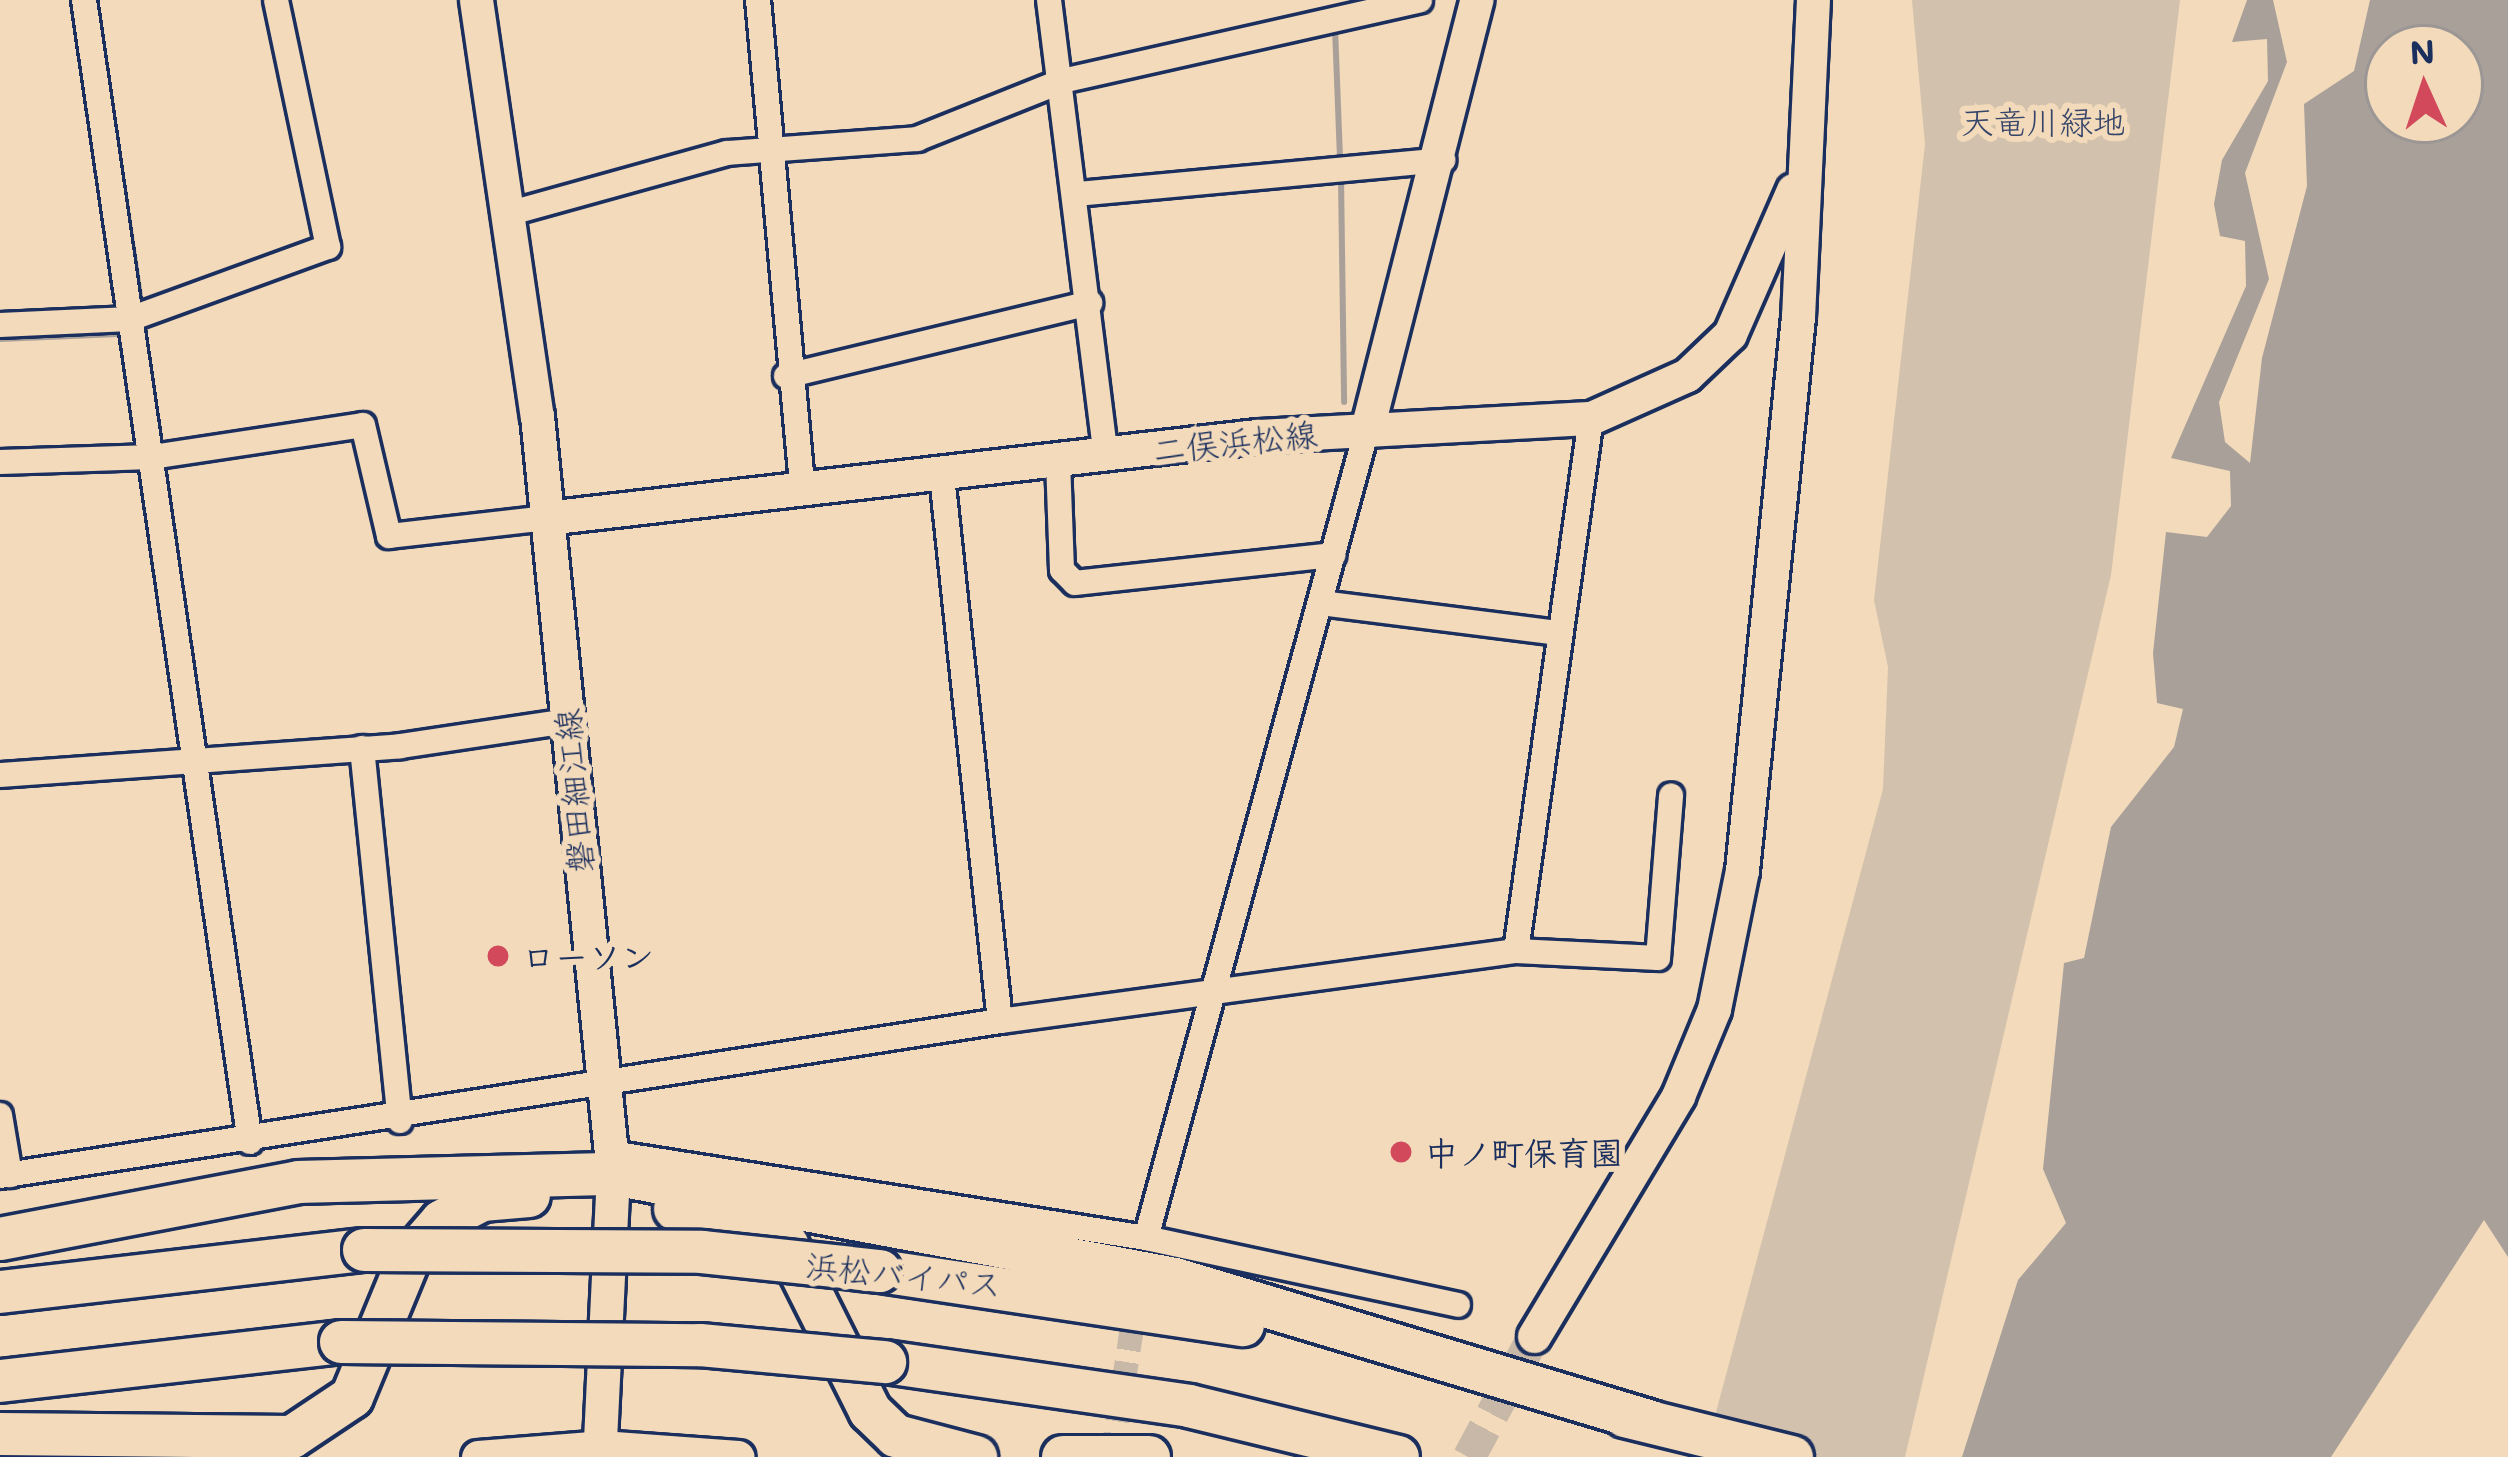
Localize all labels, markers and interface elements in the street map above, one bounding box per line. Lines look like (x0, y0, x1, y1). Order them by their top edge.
north arrow (2364, 24, 2484, 144)
text: N (2409, 28, 2436, 73)
park label: 天竜川緑地 (1961, 101, 2125, 141)
street label: 二俣浜松線 (1151, 413, 1319, 469)
street label: 磐田細江線 (546, 707, 600, 875)
place label: ローソン (522, 936, 654, 976)
marker: ローソン (485, 943, 511, 969)
place label: 中ノ町保育園 (1425, 1132, 1623, 1172)
marker: 中ノ町保育園 (1388, 1139, 1414, 1165)
street label: 浜松バイパス (803, 1244, 1005, 1304)

